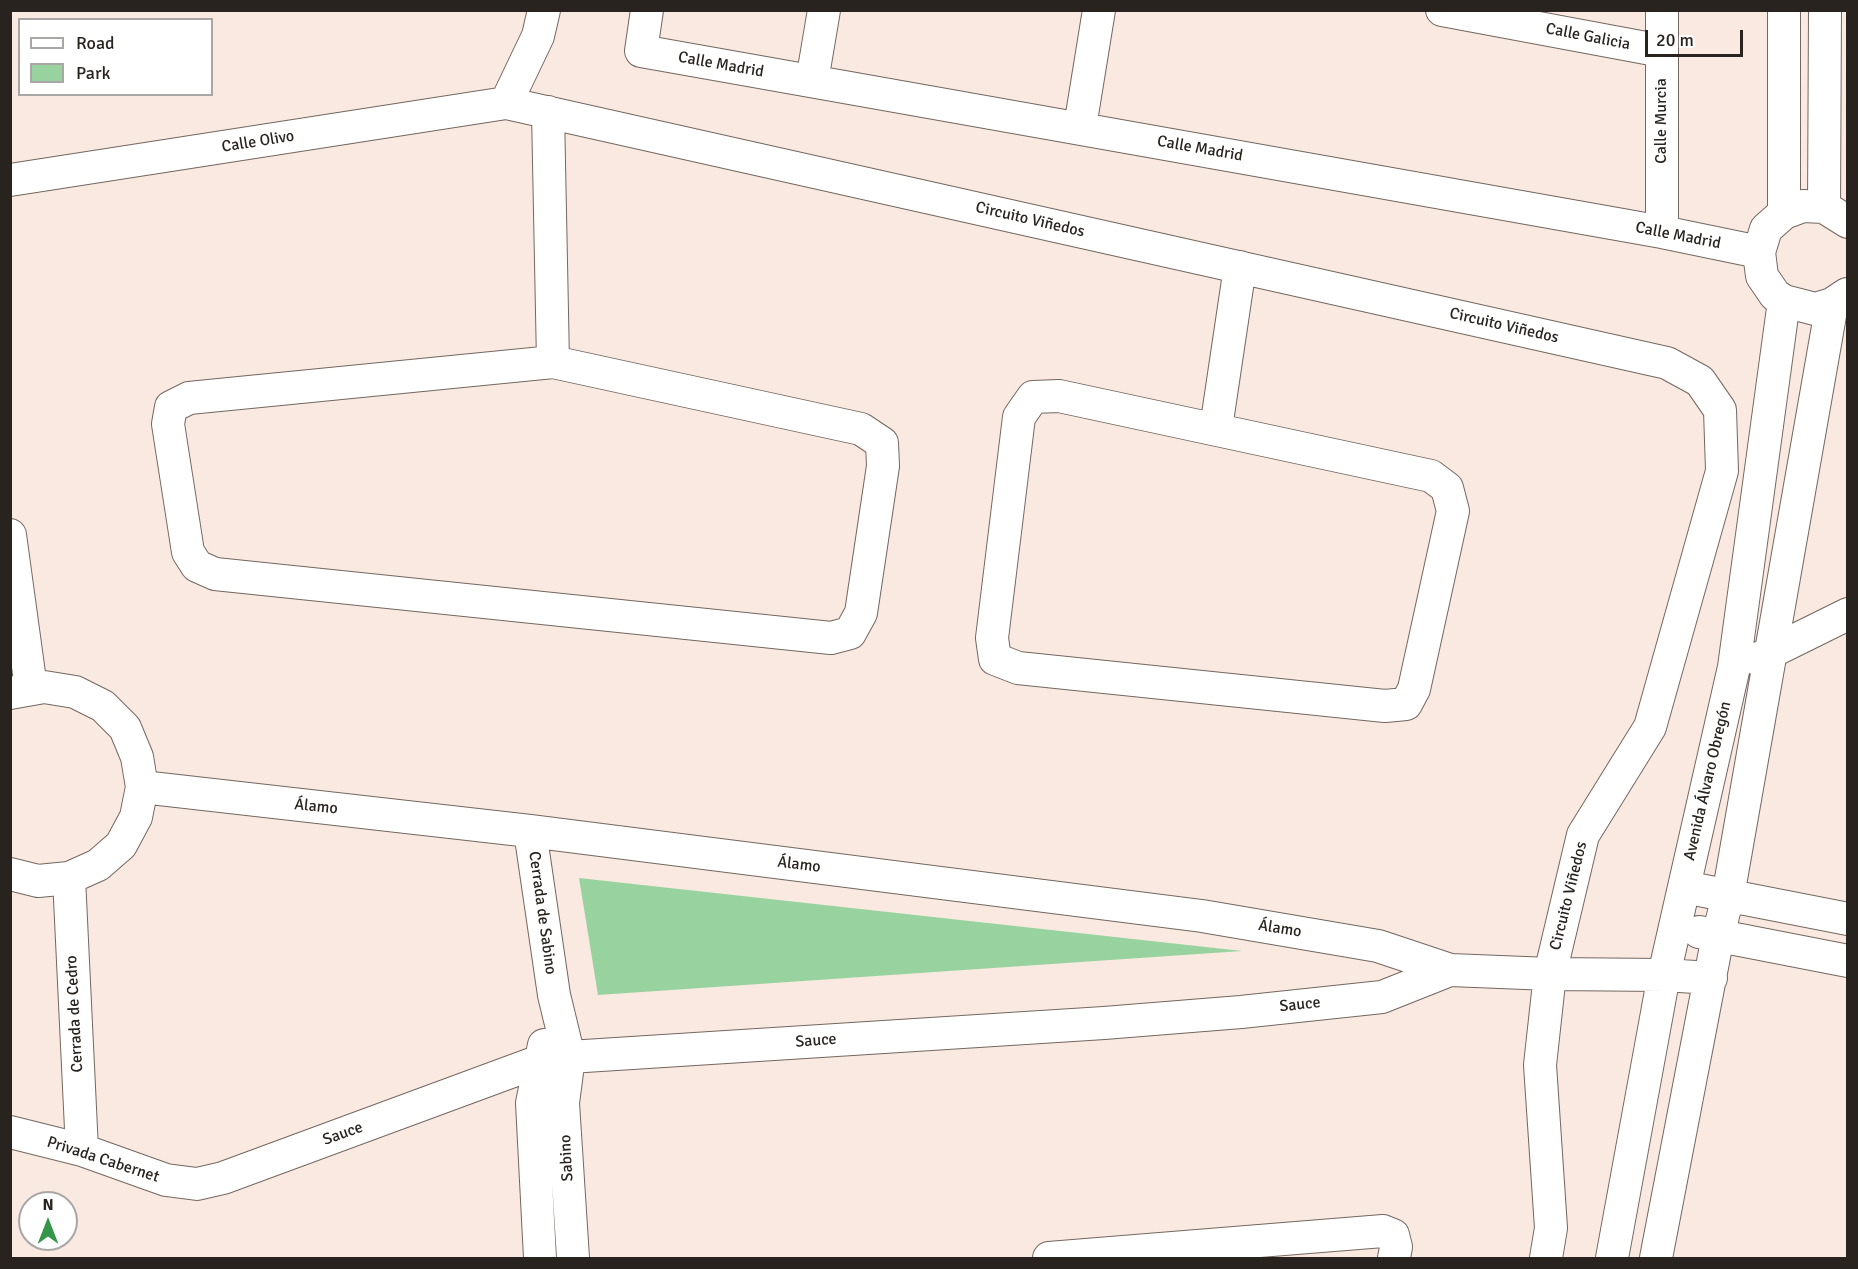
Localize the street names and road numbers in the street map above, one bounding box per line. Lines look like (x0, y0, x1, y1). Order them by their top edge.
street label: Calle Galicia (1544, 19, 1632, 55)
street label: Calle Madrid (677, 48, 765, 82)
street label: Calle Murcia (1652, 78, 1672, 164)
street label: Calle Olivo (220, 127, 296, 157)
street label: Calle Madrid (1156, 132, 1244, 166)
street label: Circuito Viñedos (974, 198, 1086, 242)
street label: Calle Madrid (1634, 218, 1722, 254)
street label: Circuito Viñedos (1448, 304, 1560, 348)
street label: Avenida Álvaro Obregón (1680, 700, 1736, 862)
street label: Álamo (293, 795, 339, 819)
street label: Circuito Viñedos (1546, 840, 1592, 952)
street label: Cerrada de Sabino (524, 850, 560, 976)
street label: Álamo (776, 853, 822, 877)
street label: Álamo (1257, 916, 1303, 942)
street label: Cerrada de Cedro (62, 955, 88, 1073)
street label: Sauce (1279, 993, 1321, 1017)
street label: Sauce (795, 1030, 837, 1052)
street label: Sauce (320, 1118, 366, 1150)
street label: Privada Cabernet (44, 1133, 162, 1187)
street label: Sabino (556, 1134, 578, 1182)

